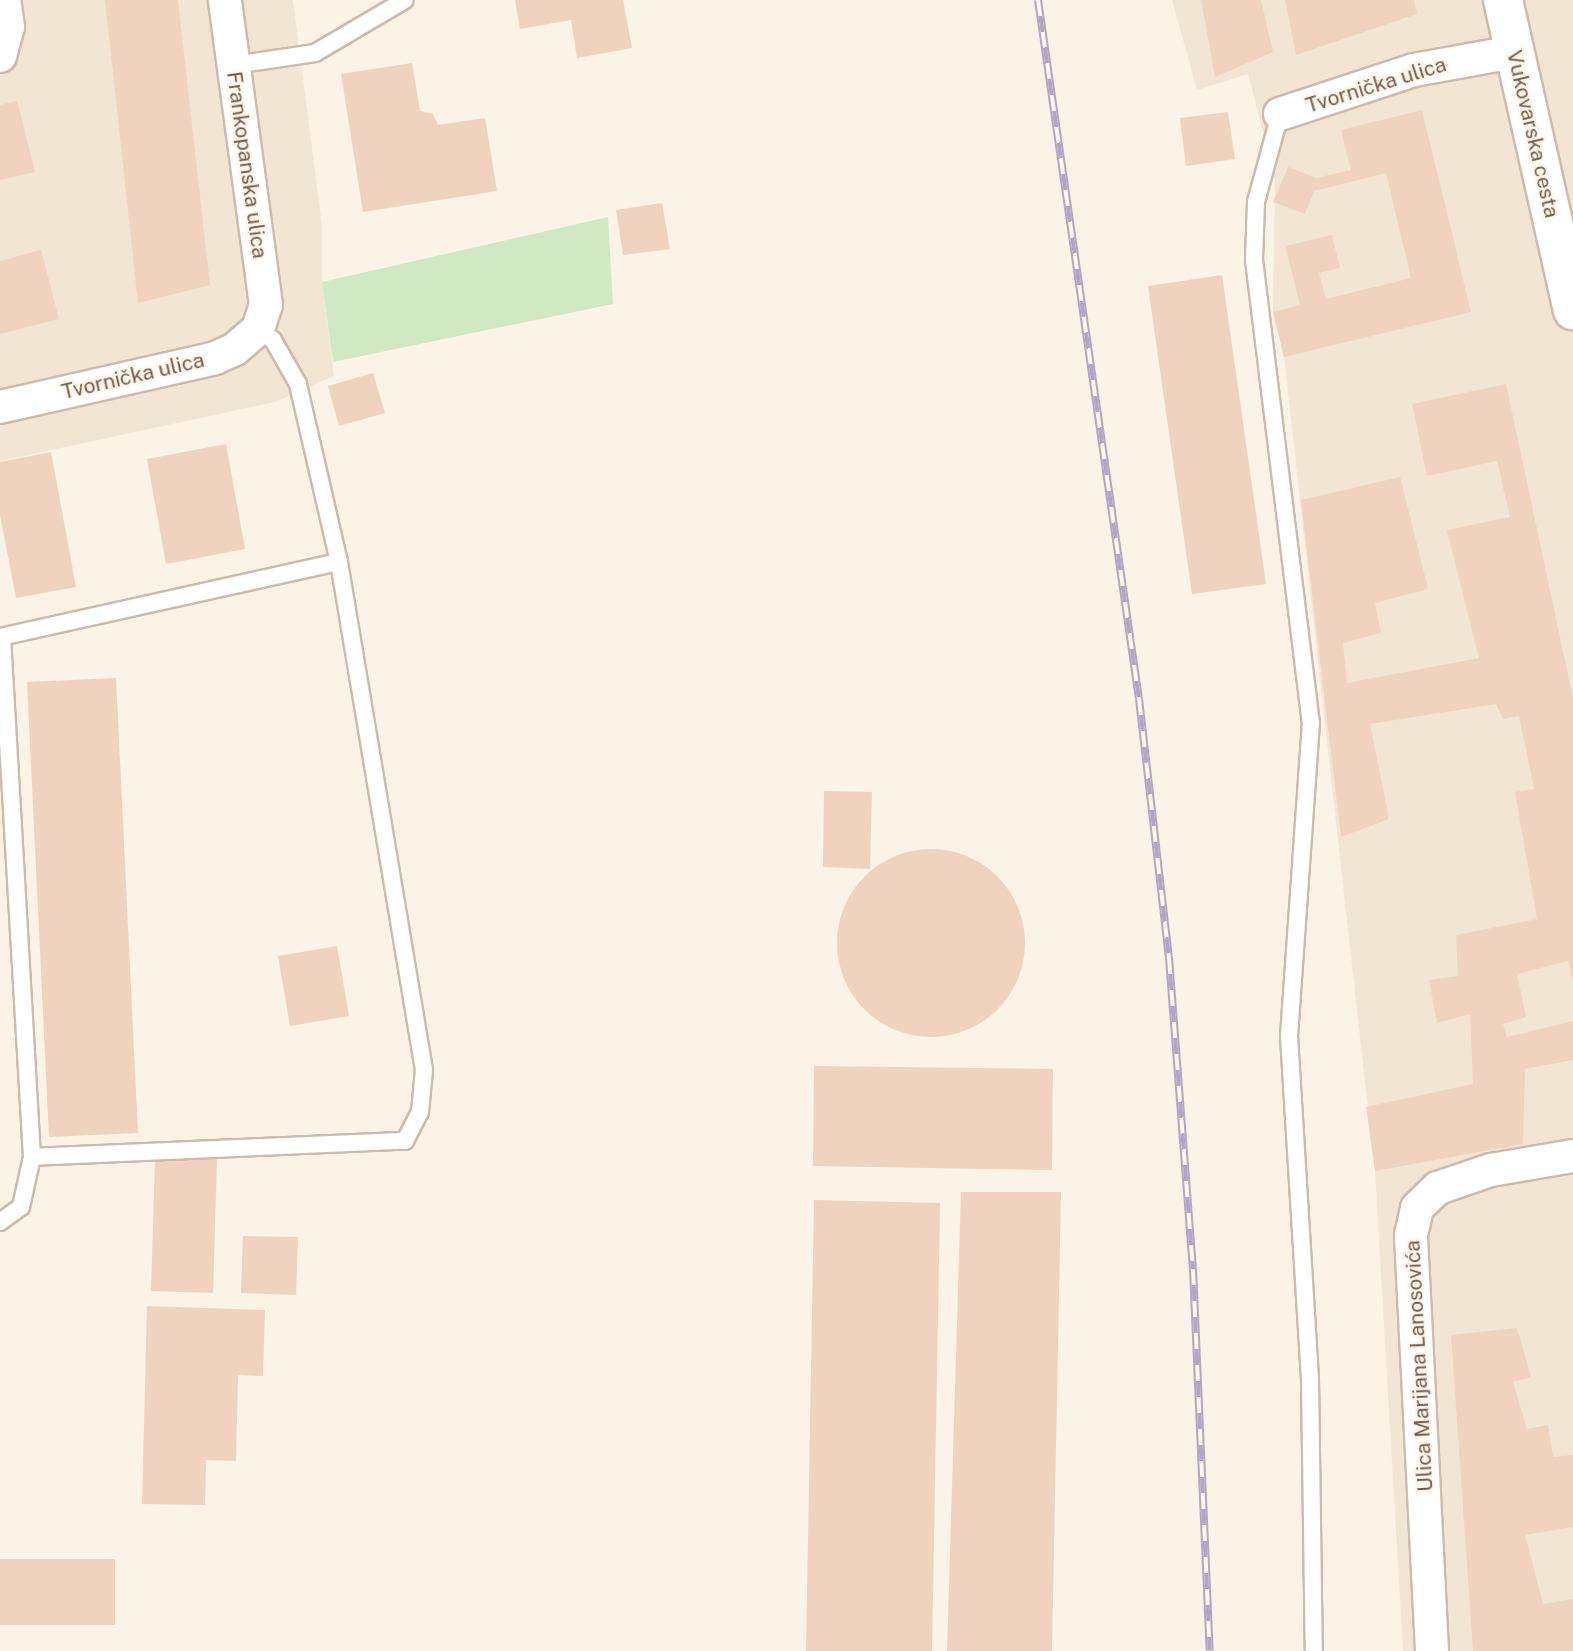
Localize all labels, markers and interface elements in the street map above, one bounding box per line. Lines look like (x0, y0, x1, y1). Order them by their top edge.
street label: Vukovarska cesta (1501, 48, 1565, 220)
street label: Tvornička ulica (1303, 52, 1449, 118)
street label: Frankopanska ulica (221, 70, 273, 260)
street label: Tvornička ulica (59, 347, 207, 405)
street label: Ulica Marijana Lanosovića (1400, 1240, 1438, 1492)

